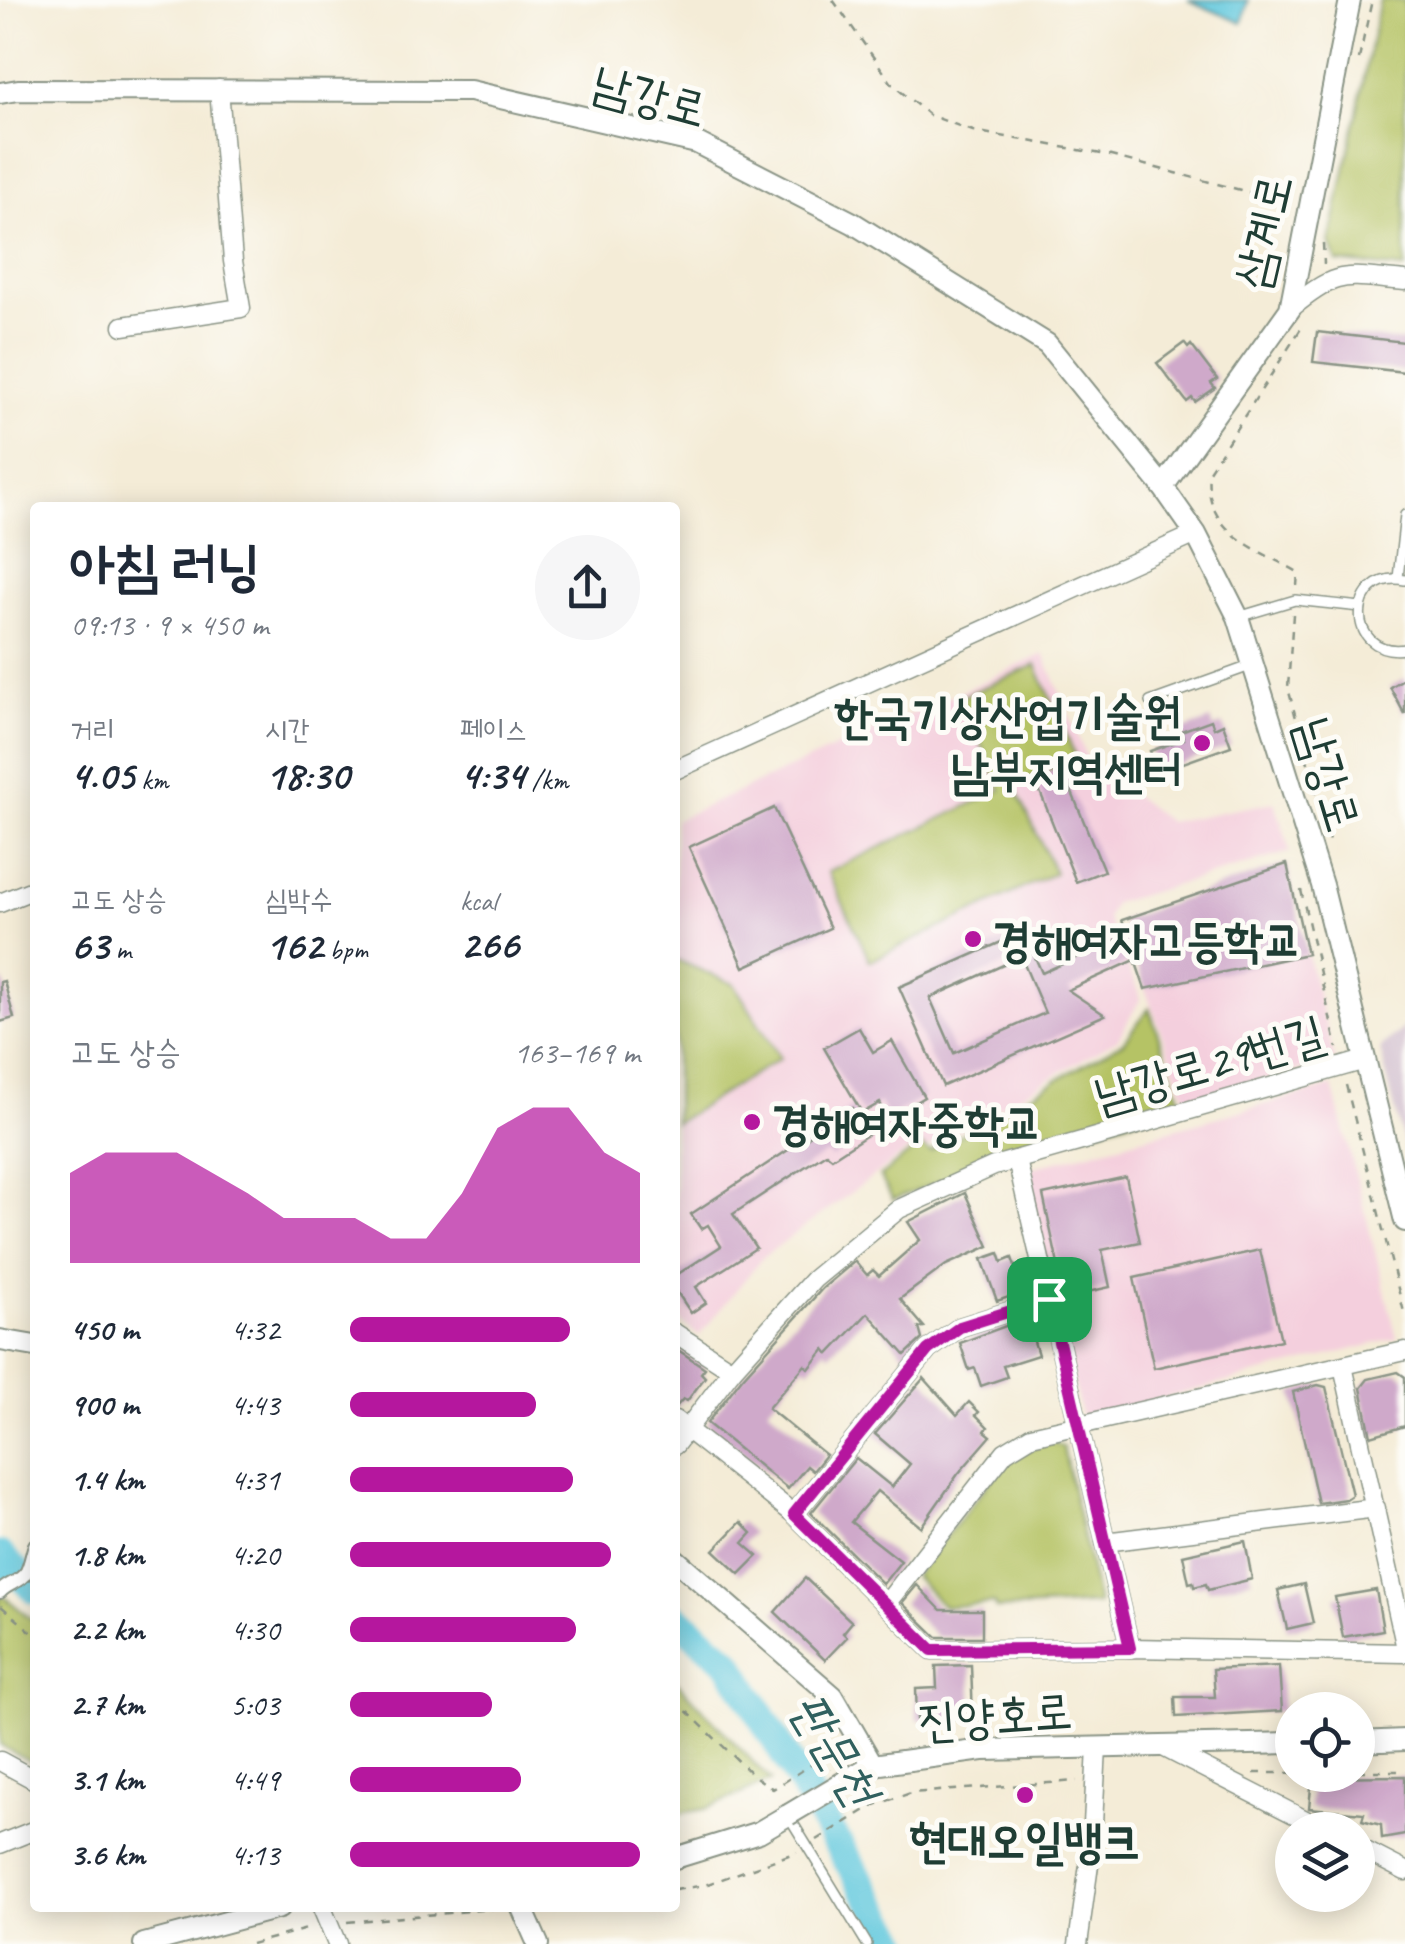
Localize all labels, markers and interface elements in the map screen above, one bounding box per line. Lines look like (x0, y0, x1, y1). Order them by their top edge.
street label: 남강로 (586, 52, 713, 140)
street label: 삼계로 (1221, 168, 1305, 294)
text: 아침 러닝 (70, 531, 260, 601)
button: share (535, 535, 640, 640)
text: 09:13 · 9 × 450 m (70, 604, 268, 645)
place label: 한국기상산업기술원 남부지역센터 (833, 686, 1182, 801)
street label: 남강로 (1282, 710, 1374, 838)
text: 거리 (70, 712, 115, 747)
text: 시간 (265, 712, 310, 747)
text: 페이스 (460, 712, 528, 747)
marker: 한국기상산업기술원 남부지역센터 (1191, 732, 1213, 754)
text: 4.05 (70, 749, 134, 802)
text: 18:30 (265, 749, 349, 802)
text: 4:34 (460, 749, 525, 802)
text: km (134, 762, 169, 797)
text: /km (525, 762, 568, 797)
text: 고도 상승 (70, 882, 167, 917)
text: 심박수 (265, 882, 333, 917)
text: kcal (460, 883, 497, 918)
place label: 경해여자고등학교 (993, 910, 1302, 970)
text: 266 (460, 918, 518, 971)
text: 63 (70, 919, 109, 972)
text: 162 (265, 919, 323, 972)
marker: 경해여자고등학교 (962, 928, 984, 950)
text: m (109, 932, 131, 967)
text: bpm (323, 932, 368, 967)
street label: 남강로29번길 (1087, 1003, 1331, 1125)
text: 고도 상승 (70, 1032, 181, 1073)
text: 163–169 m (514, 1032, 640, 1073)
place label: 경해여자중학교 (772, 1093, 1042, 1153)
marker: 경해여자중학교 (741, 1111, 763, 1133)
pin (1007, 1257, 1092, 1342)
icon: arrive (1022, 1272, 1077, 1327)
text: 450 m (70, 1309, 139, 1350)
text: 4:32 (230, 1309, 280, 1350)
text: 900 m (70, 1384, 139, 1425)
text: 4:43 (230, 1384, 280, 1425)
text: 1.4 km (70, 1459, 144, 1500)
text: 4:31 (230, 1459, 280, 1500)
text: 1.8 km (70, 1534, 144, 1575)
text: 4:20 (230, 1534, 280, 1575)
text: 2.2 km (70, 1609, 144, 1650)
text: 4:30 (230, 1609, 280, 1650)
water label: 판문천 (777, 1681, 895, 1821)
street label: 진양호로 (916, 1681, 1074, 1751)
text: 2.7 km (70, 1684, 144, 1725)
text: 5:03 (230, 1684, 280, 1725)
map controls (1275, 1692, 1375, 1912)
button: locate (1275, 1692, 1375, 1792)
text: 3.1 km (70, 1759, 144, 1800)
text: 4:49 (230, 1759, 280, 1800)
marker: 현대오일뱅크 (1014, 1784, 1036, 1806)
place label: 현대오일뱅크 (909, 1811, 1141, 1871)
button: layers (1275, 1812, 1375, 1912)
text: 3.6 km (70, 1834, 145, 1875)
text: 4:13 (230, 1834, 280, 1875)

